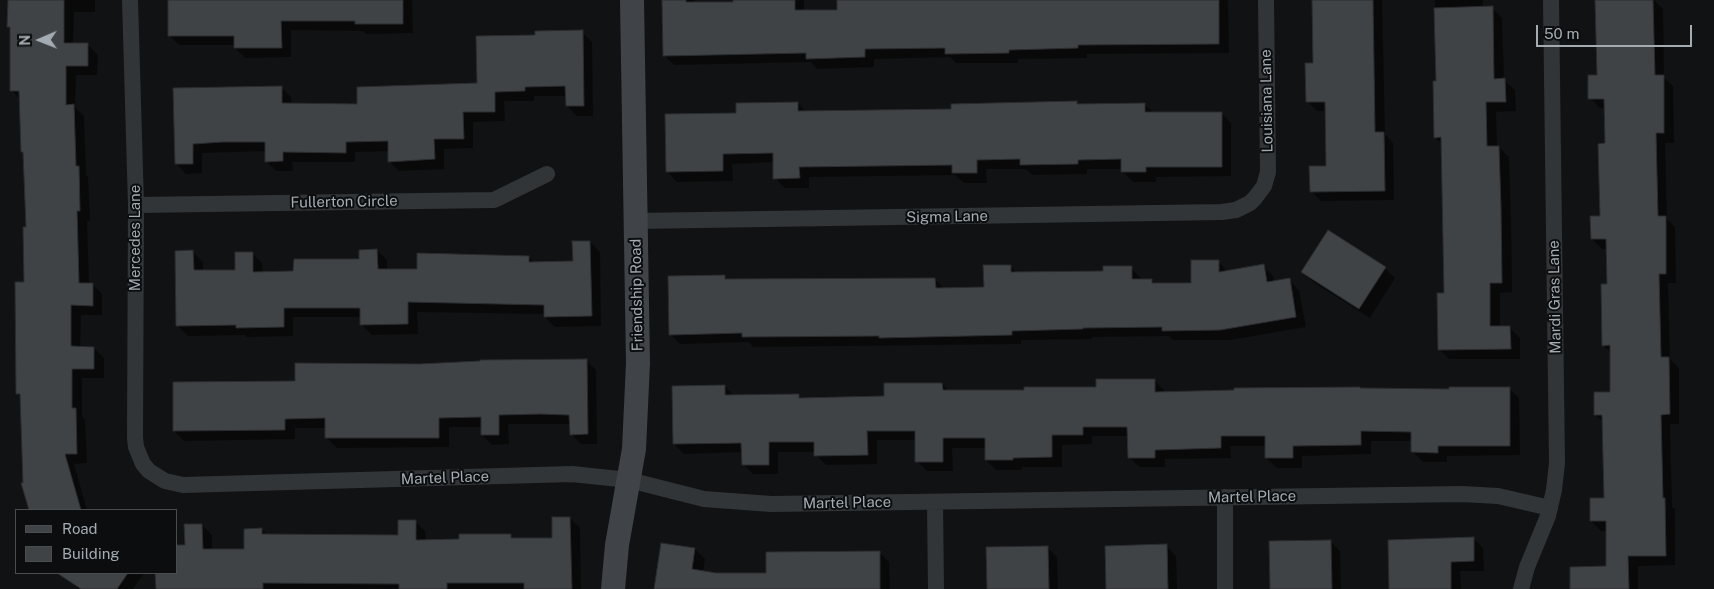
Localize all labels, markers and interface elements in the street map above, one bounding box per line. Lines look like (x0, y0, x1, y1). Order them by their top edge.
north arrow (15, 15, 65, 65)
scale bar (1539, 15, 1695, 47)
text: 50 m (1544, 25, 1579, 42)
text: N (17, 35, 33, 46)
street label: Louisiana Lane (1257, 49, 1277, 153)
street label: Mercedes Lane (126, 185, 144, 291)
street label: Fullerton Circle (290, 192, 398, 212)
street label: Sigma Lane (906, 207, 988, 227)
street label: Friendship Road (627, 238, 647, 352)
street label: Mardi Gras Lane (1545, 240, 1565, 354)
street label: Martel Place (401, 467, 489, 489)
street label: Martel Place (1208, 487, 1296, 507)
street label: Martel Place (803, 493, 891, 513)
legend (15, 509, 178, 574)
text: Road (62, 520, 98, 537)
text: Building (62, 545, 120, 562)

